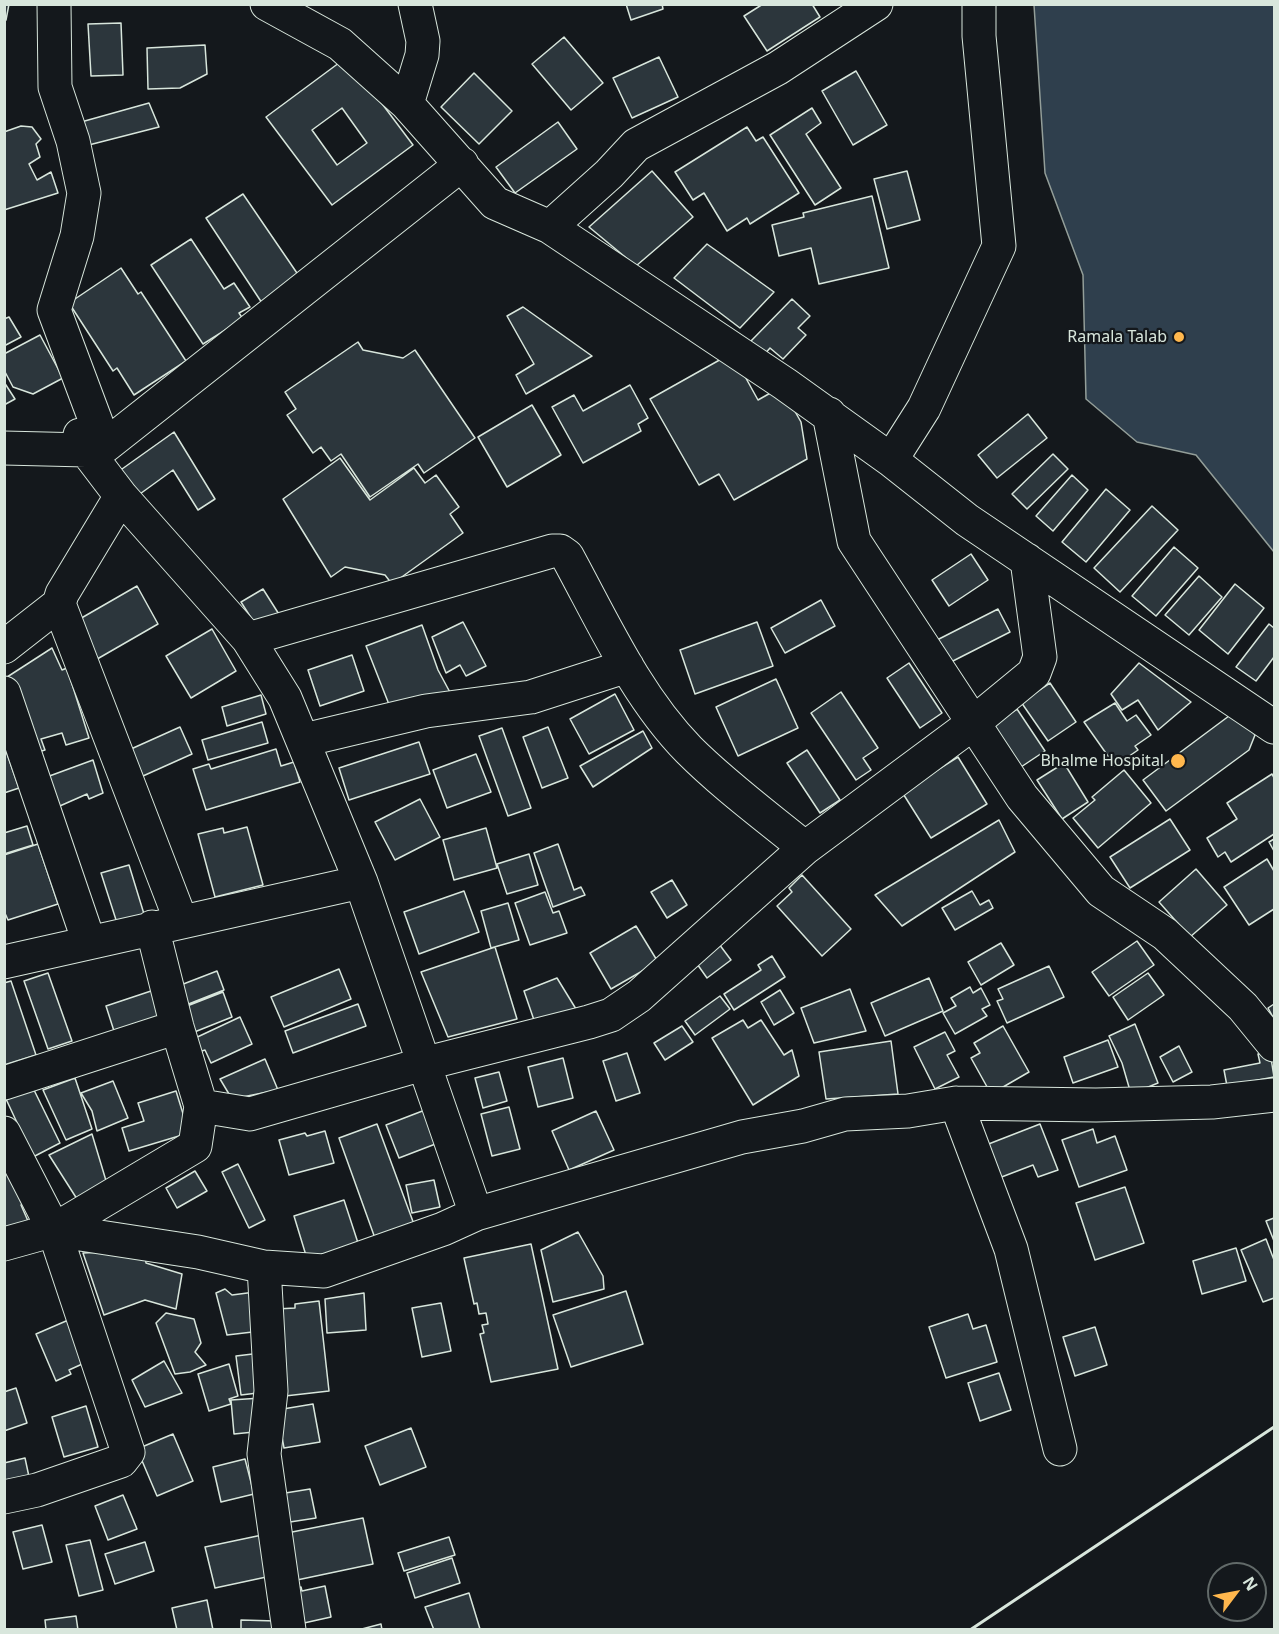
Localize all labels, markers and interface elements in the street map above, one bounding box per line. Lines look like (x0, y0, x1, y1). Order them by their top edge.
place label: Ramala Talab (1067, 327, 1167, 347)
marker: Ramala Talab (1172, 330, 1186, 344)
place label: Bhalme Hospital (1040, 751, 1164, 771)
marker: Bhalme Hospital (1169, 752, 1187, 770)
north arrow (1207, 1562, 1267, 1622)
text: N (1238, 1572, 1263, 1595)

